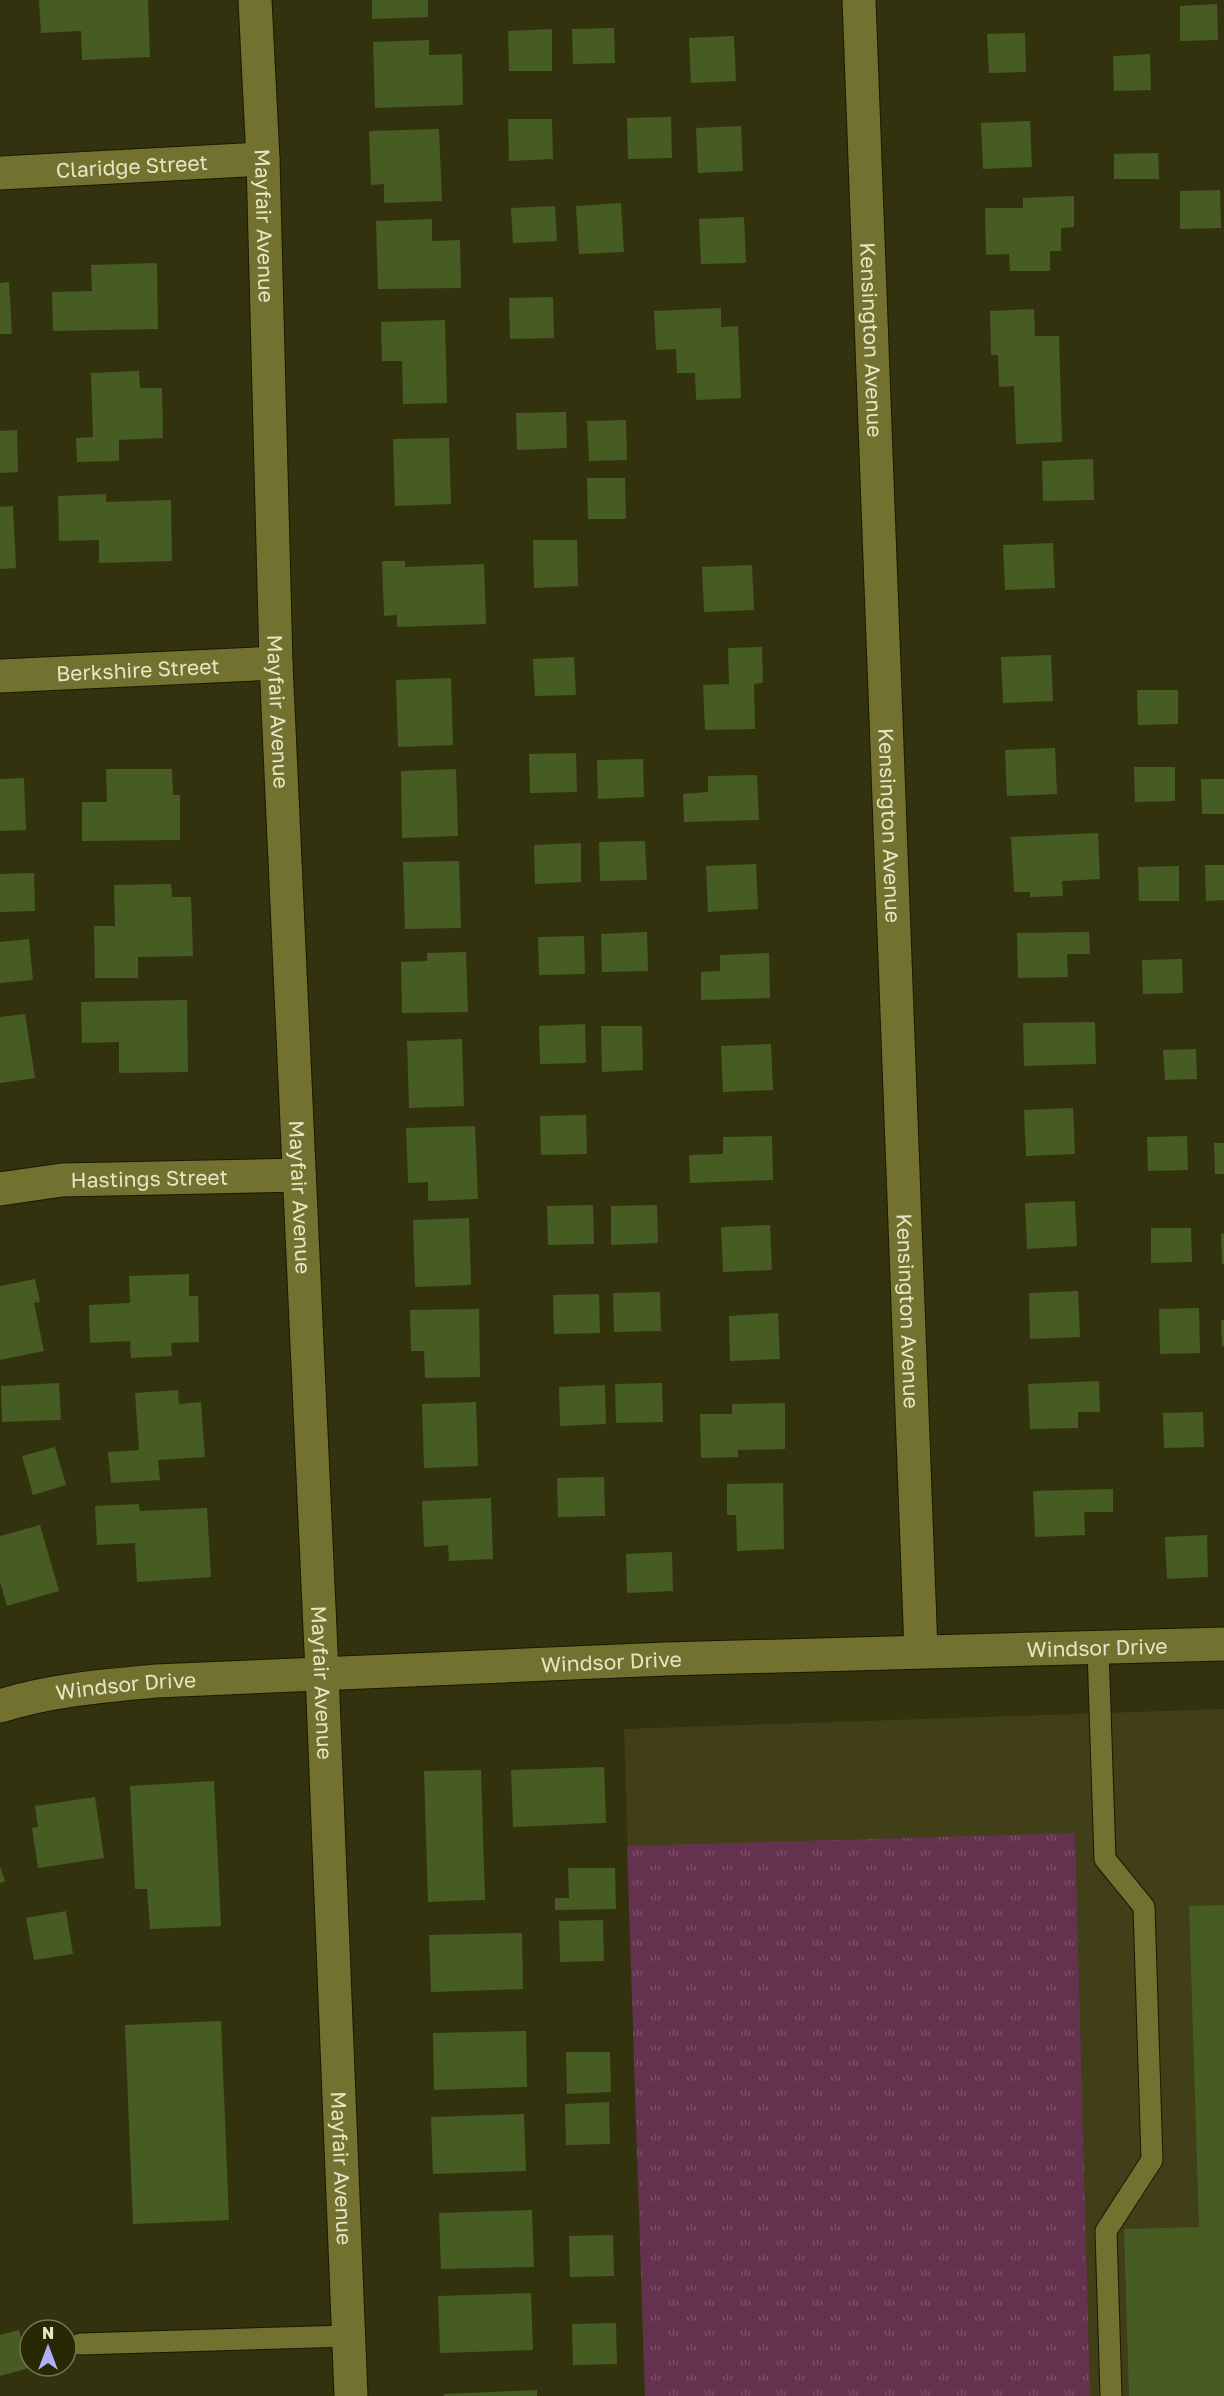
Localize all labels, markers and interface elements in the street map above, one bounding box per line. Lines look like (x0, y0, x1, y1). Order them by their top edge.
street label: Mayfair Avenue (250, 148, 280, 303)
street label: Claridge Street (55, 149, 209, 183)
street label: Kensington Avenue (855, 242, 888, 438)
street label: Mayfair Avenue (262, 634, 295, 789)
street label: Berkshire Street (55, 653, 220, 686)
street label: Kensington Avenue (873, 727, 907, 923)
street label: Mayfair Avenue (284, 1120, 317, 1275)
street label: Hastings Street (70, 1163, 228, 1193)
street label: Kensington Avenue (892, 1213, 925, 1409)
street label: Mayfair Avenue (306, 1605, 338, 1760)
street label: Windsor Drive (1026, 1633, 1168, 1662)
street label: Windsor Drive (540, 1646, 682, 1677)
street label: Windsor Drive (54, 1666, 197, 1705)
street label: Mayfair Avenue (326, 2091, 358, 2246)
north arrow (18, 2318, 78, 2378)
text: N (42, 2323, 54, 2343)

